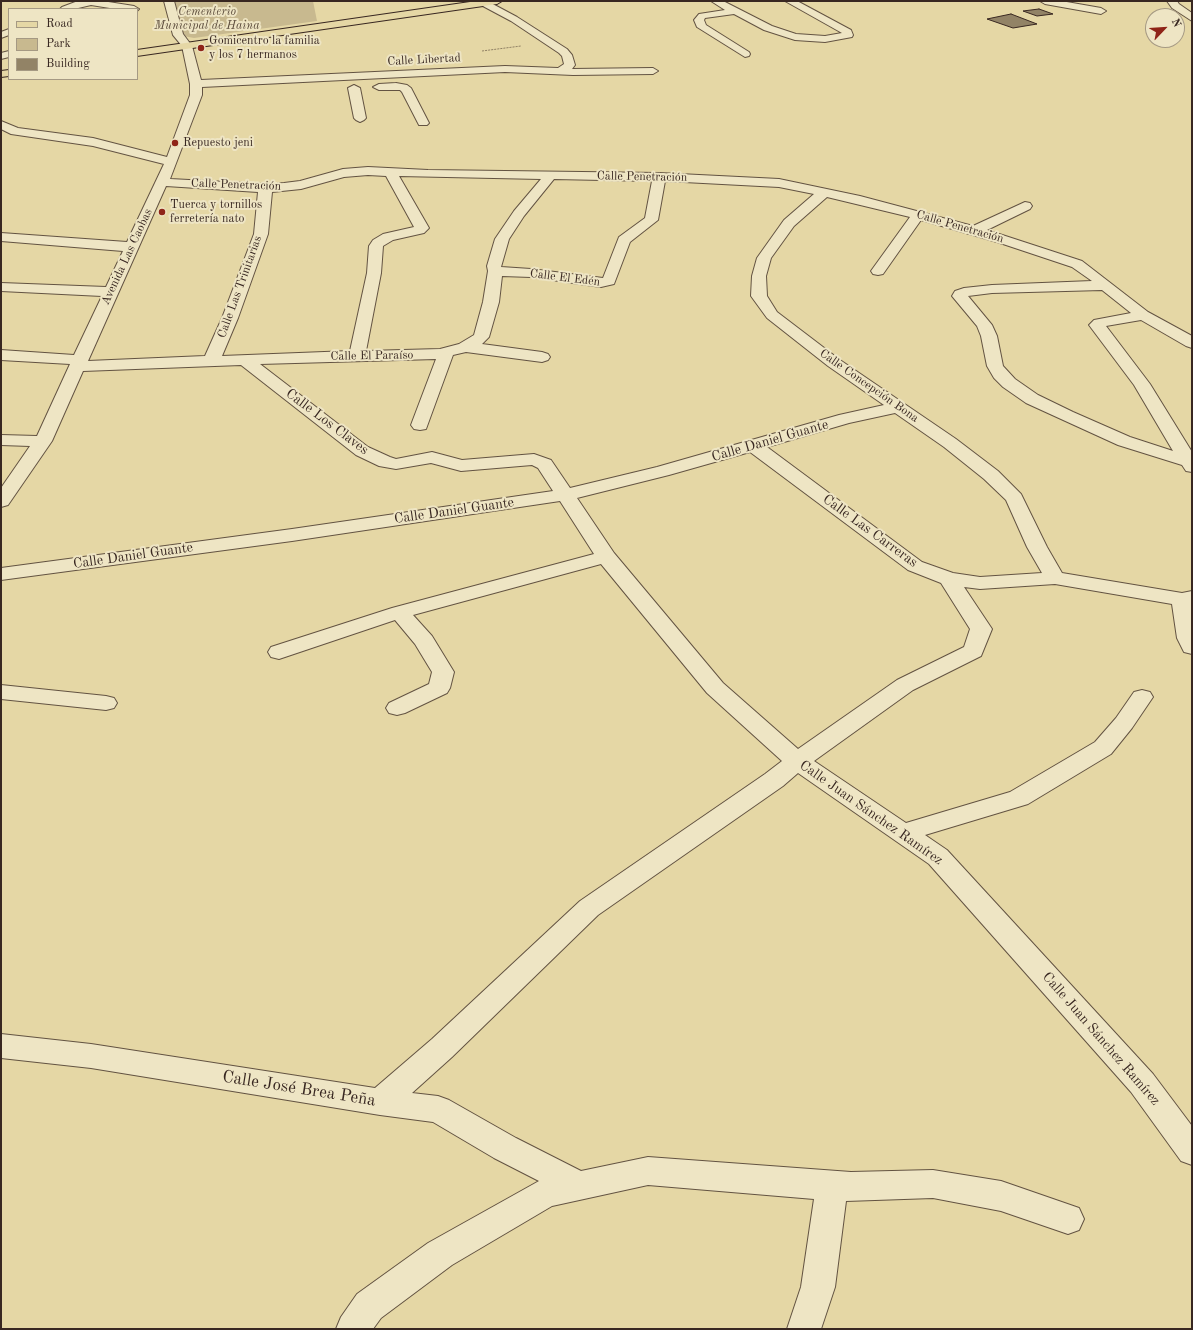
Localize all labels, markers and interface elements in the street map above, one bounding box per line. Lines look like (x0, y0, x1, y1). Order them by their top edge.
park label: Cementerio Municipal de Haina (154, 5, 260, 33)
legend (8, 8, 138, 80)
north arrow (1145, 8, 1185, 48)
text: N (1169, 17, 1182, 29)
text: Road (46, 18, 73, 30)
place label: Gomicentro la familia y los 7 hermanos (209, 34, 320, 62)
text: Park (46, 38, 71, 50)
marker: Gomicentro la familia y los 7 hermanos (196, 43, 206, 53)
street label: Calle Libertad (387, 51, 461, 69)
text: Building (46, 58, 90, 70)
place label: Repuesto jeni (183, 136, 253, 150)
marker: Repuesto jeni (170, 138, 180, 148)
street label: Calle Penetración (597, 169, 687, 185)
street label: Calle Penetración (191, 176, 281, 194)
place label: Tuerca y tornillos ferretería nato (170, 198, 262, 226)
street label: Avenida Las Caobas (98, 207, 156, 307)
marker: Tuerca y tornillos ferretería nato (157, 207, 167, 217)
street label: Calle Penetración (915, 208, 1005, 246)
street label: Calle Las Trinitarias (215, 234, 265, 340)
street label: Calle El Edén (529, 267, 601, 289)
street label: Calle Concepción Bona (817, 346, 921, 426)
street label: Calle El Paraíso (330, 348, 414, 364)
street label: Calle Los Claves (282, 385, 372, 459)
street label: Calle Daniel Guante (710, 416, 830, 466)
street label: Calle Las Carreras (819, 491, 921, 571)
street label: Calle Daniel Guante (393, 494, 515, 528)
street label: Calle Daniel Guante (72, 539, 194, 573)
street label: Calle Juan Sánchez Ramírez (796, 757, 946, 869)
street label: Calle Juan Sánchez Ramírez (1038, 969, 1164, 1109)
street label: Calle José Brea Peña (221, 1067, 377, 1111)

